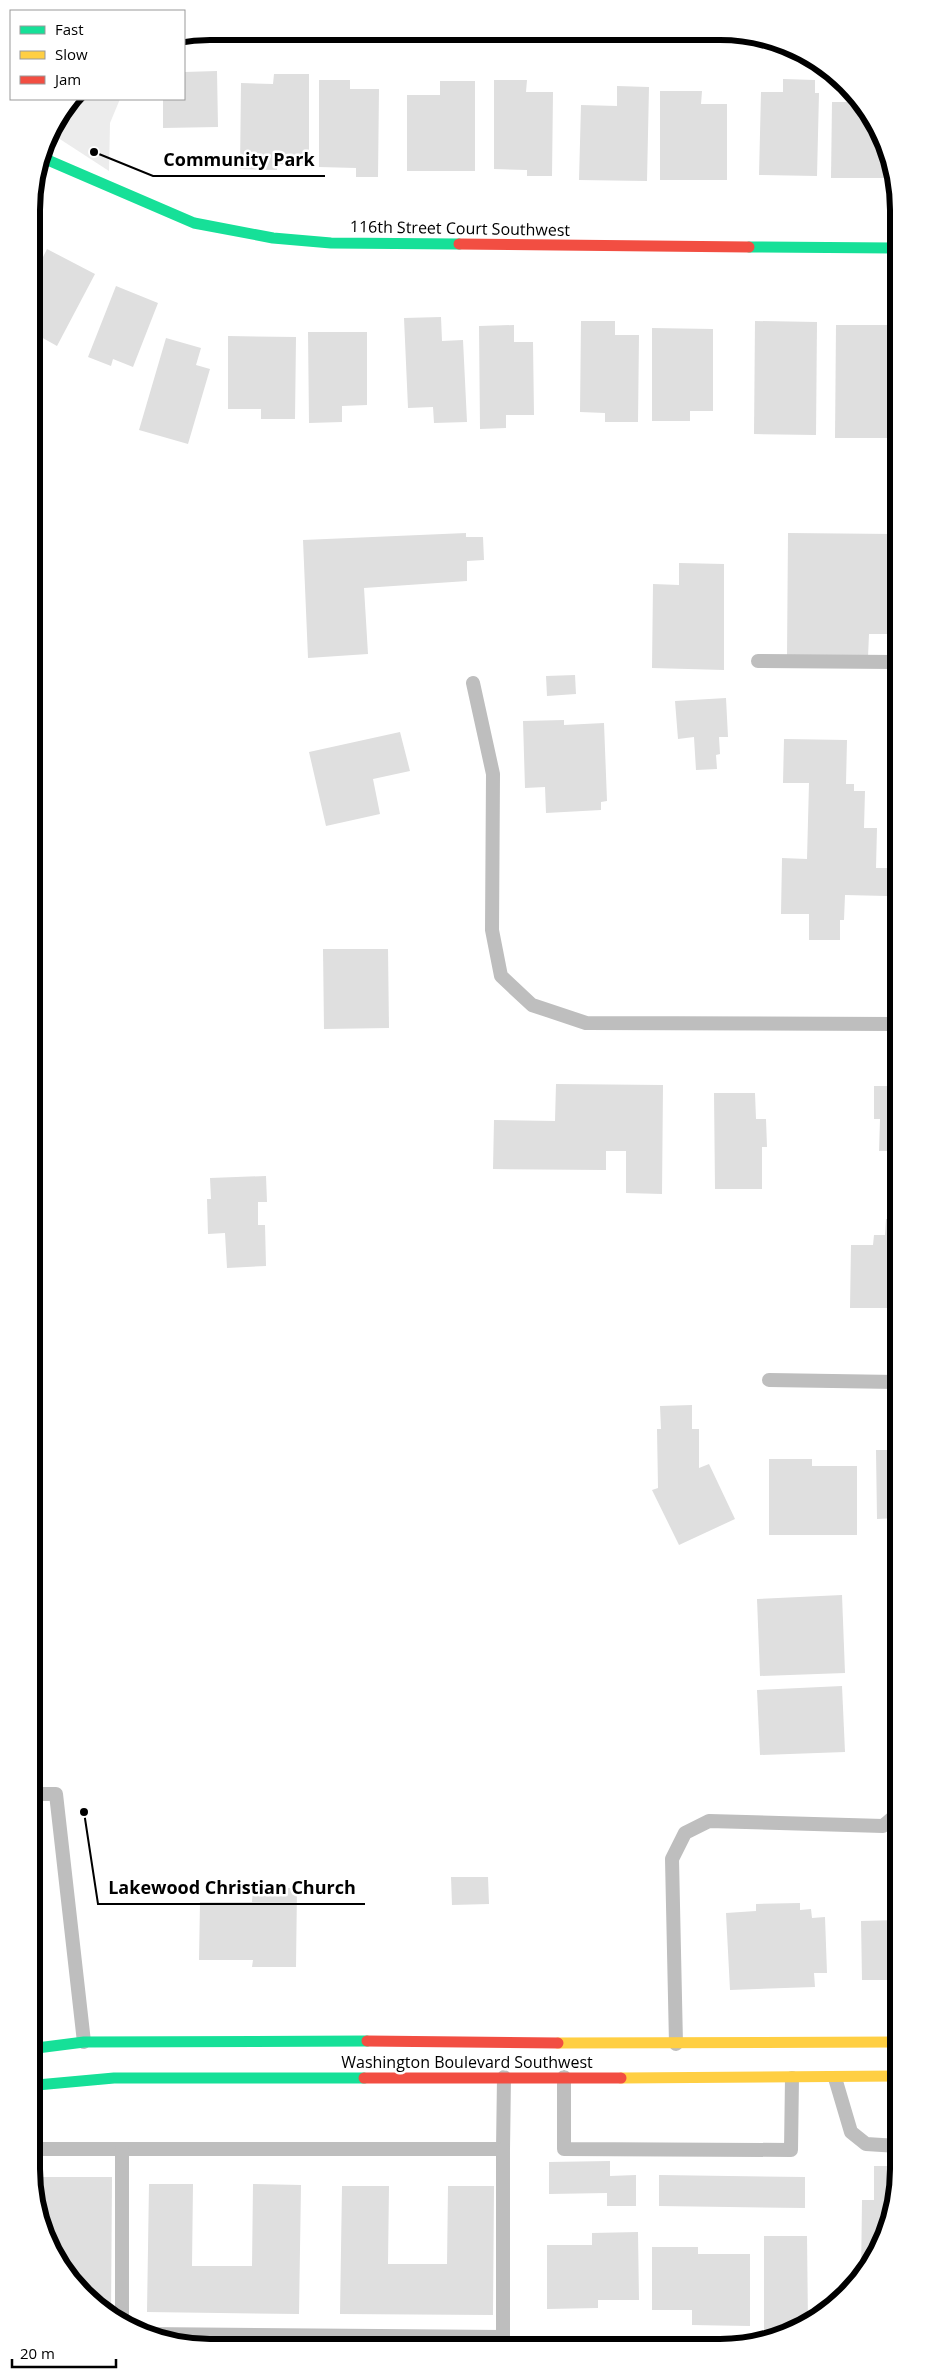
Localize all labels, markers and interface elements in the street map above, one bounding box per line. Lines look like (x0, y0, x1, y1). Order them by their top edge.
legend (10, 10, 185, 100)
text: Fast (55, 19, 84, 39)
text: Slow (55, 44, 88, 64)
text: Jam (53, 69, 81, 89)
callout: Community Park (153, 143, 325, 176)
text: Community Park (163, 147, 316, 171)
street label: 116th Street Court Southwest (350, 215, 571, 241)
callout: Lakewood Christian Church (98, 1871, 365, 1904)
text: Lakewood Christian Church (108, 1875, 356, 1899)
street label: Washington Boulevard Southwest (341, 2051, 593, 2073)
scale bar (12, 2336, 116, 2368)
text: 20 m (20, 2343, 55, 2363)

